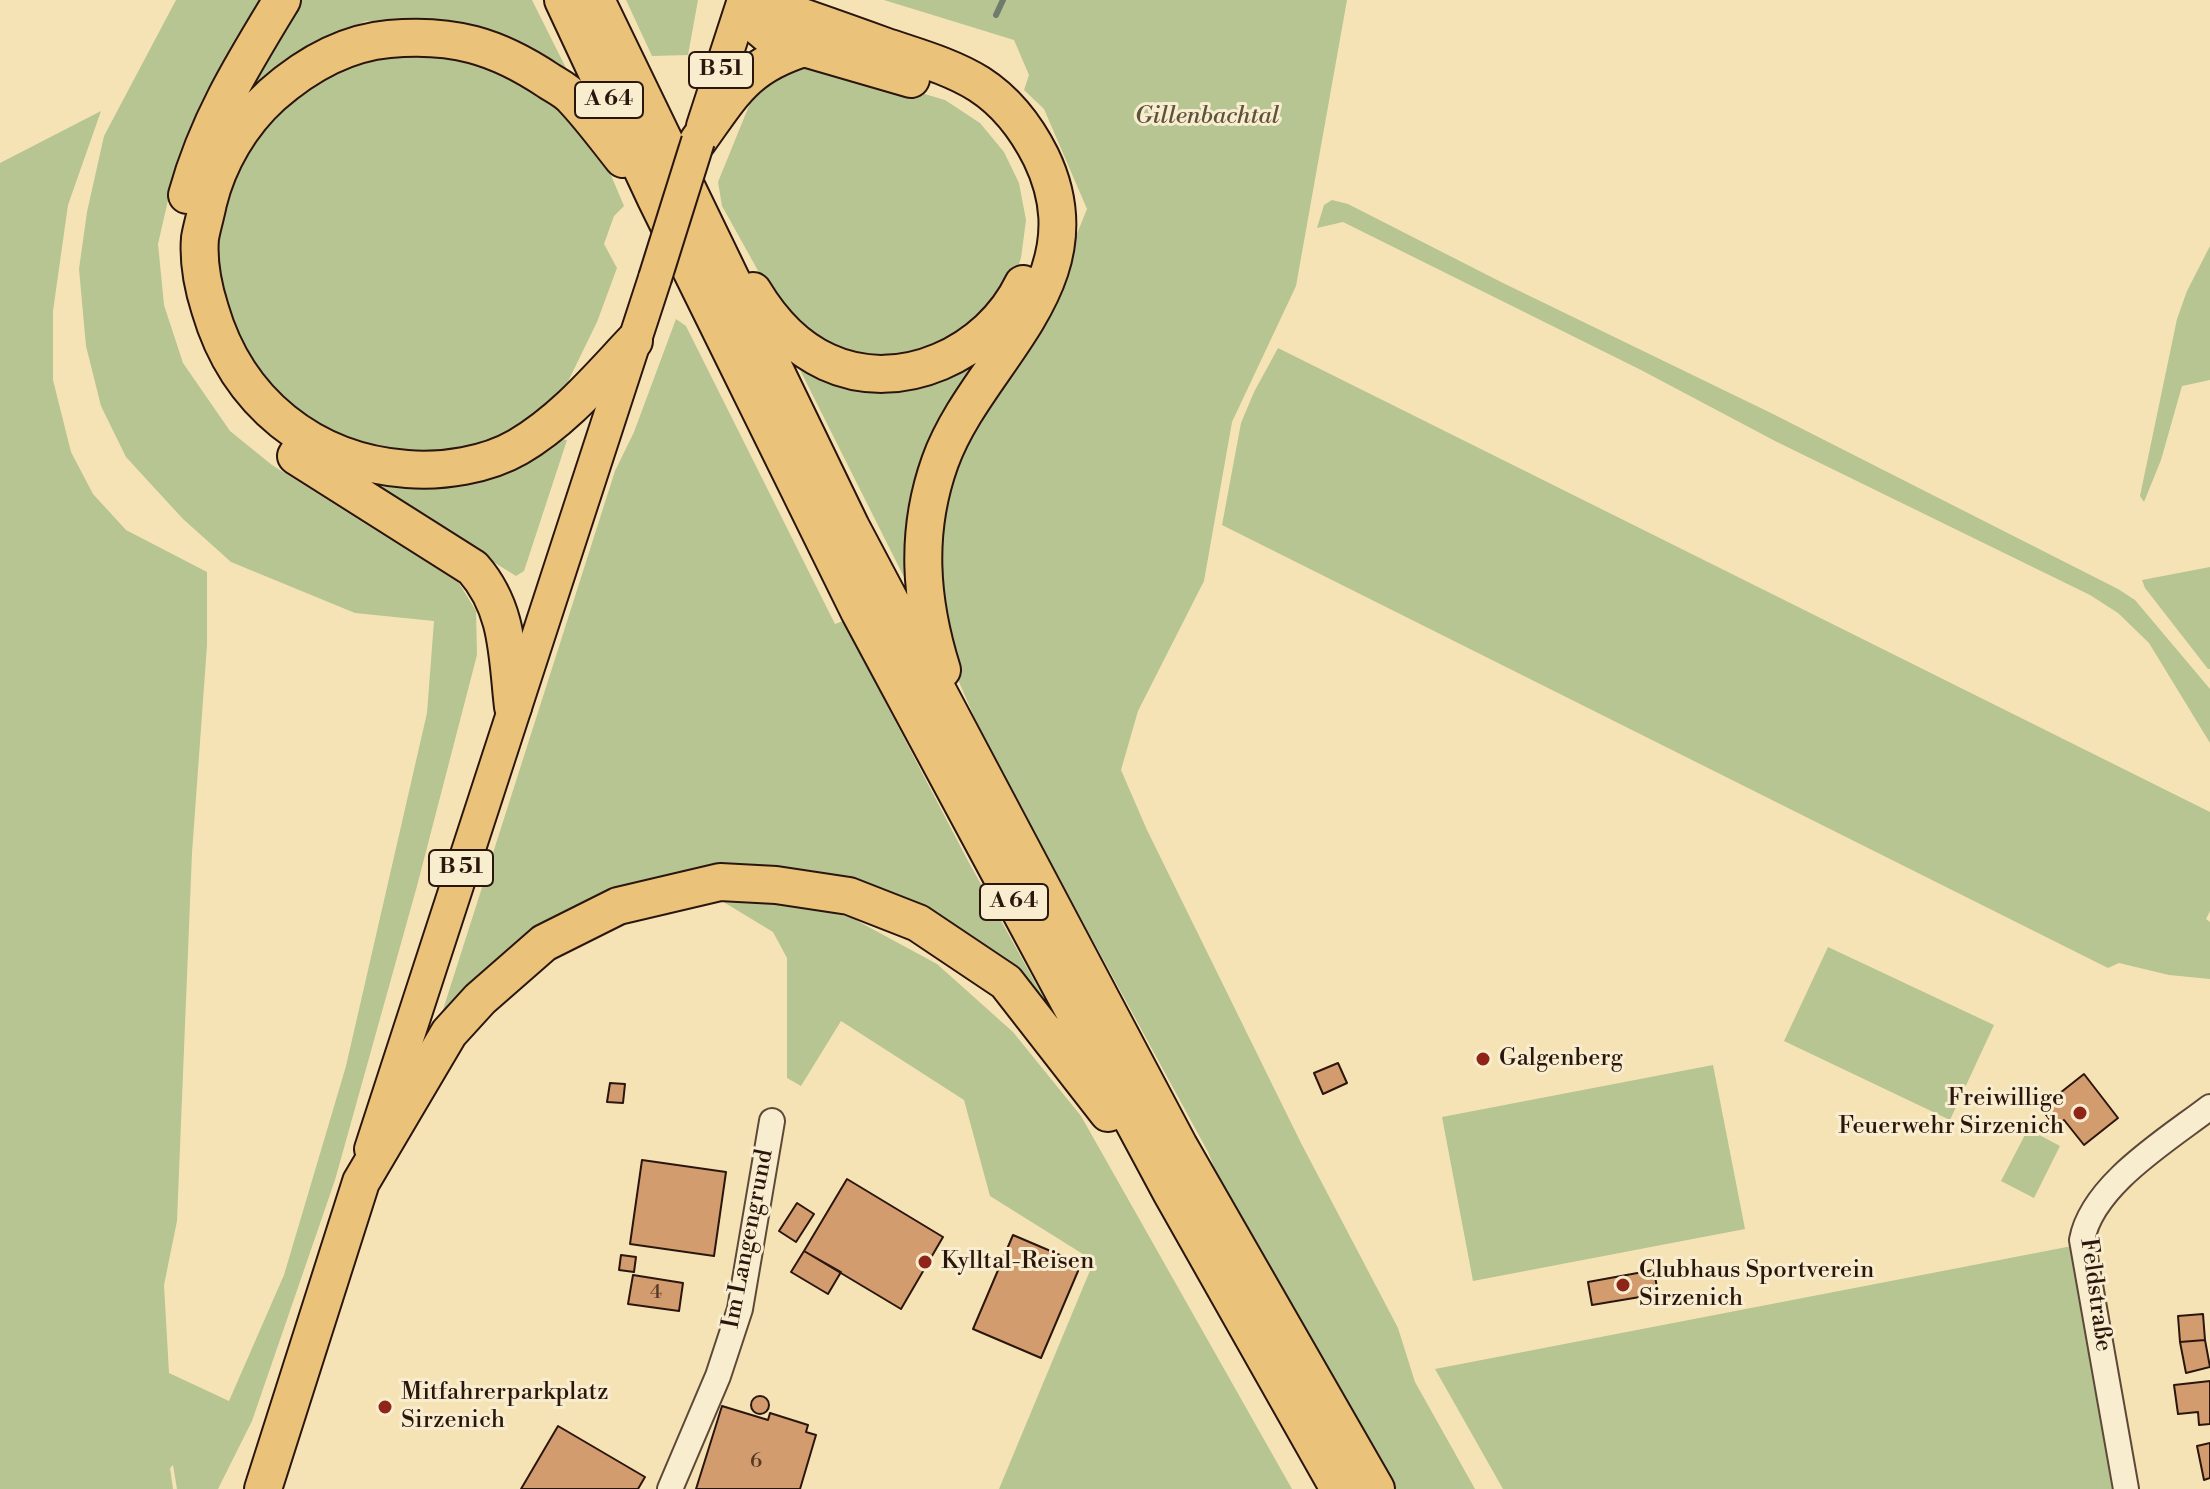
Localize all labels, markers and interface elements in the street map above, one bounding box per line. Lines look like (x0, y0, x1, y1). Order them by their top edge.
road number: B 51 (689, 52, 753, 88)
road number: A 64 (575, 82, 643, 118)
park label: Gillenbachtal (1135, 103, 1279, 131)
road number: B 51 (429, 850, 493, 886)
road number: A 64 (980, 884, 1048, 920)
place label: Galgenberg (1499, 1045, 1623, 1073)
marker: Galgenberg (1474, 1050, 1492, 1068)
place label: Freiwillige Feuerwehr Sirzenich (1838, 1085, 2064, 1141)
marker: Freiwillige Feuerwehr Sirzenich (2071, 1104, 2089, 1122)
street label: Im Langengrund (718, 1147, 780, 1331)
street label: Feldstraße (2073, 1236, 2117, 1354)
place label: Kylltal-Reisen (941, 1248, 1094, 1276)
marker: Kylltal-Reisen (916, 1253, 934, 1271)
place label: Clubhaus Sportverein Sirzenich (1639, 1257, 1874, 1313)
marker: Clubhaus Sportverein Sirzenich (1614, 1276, 1632, 1294)
house number: 4 (650, 1281, 662, 1305)
place label: Mitfahrerparkplatz Sirzenich (401, 1379, 609, 1435)
marker: Mitfahrerparkplatz Sirzenich (376, 1398, 394, 1416)
house number: 6 (750, 1450, 762, 1474)

